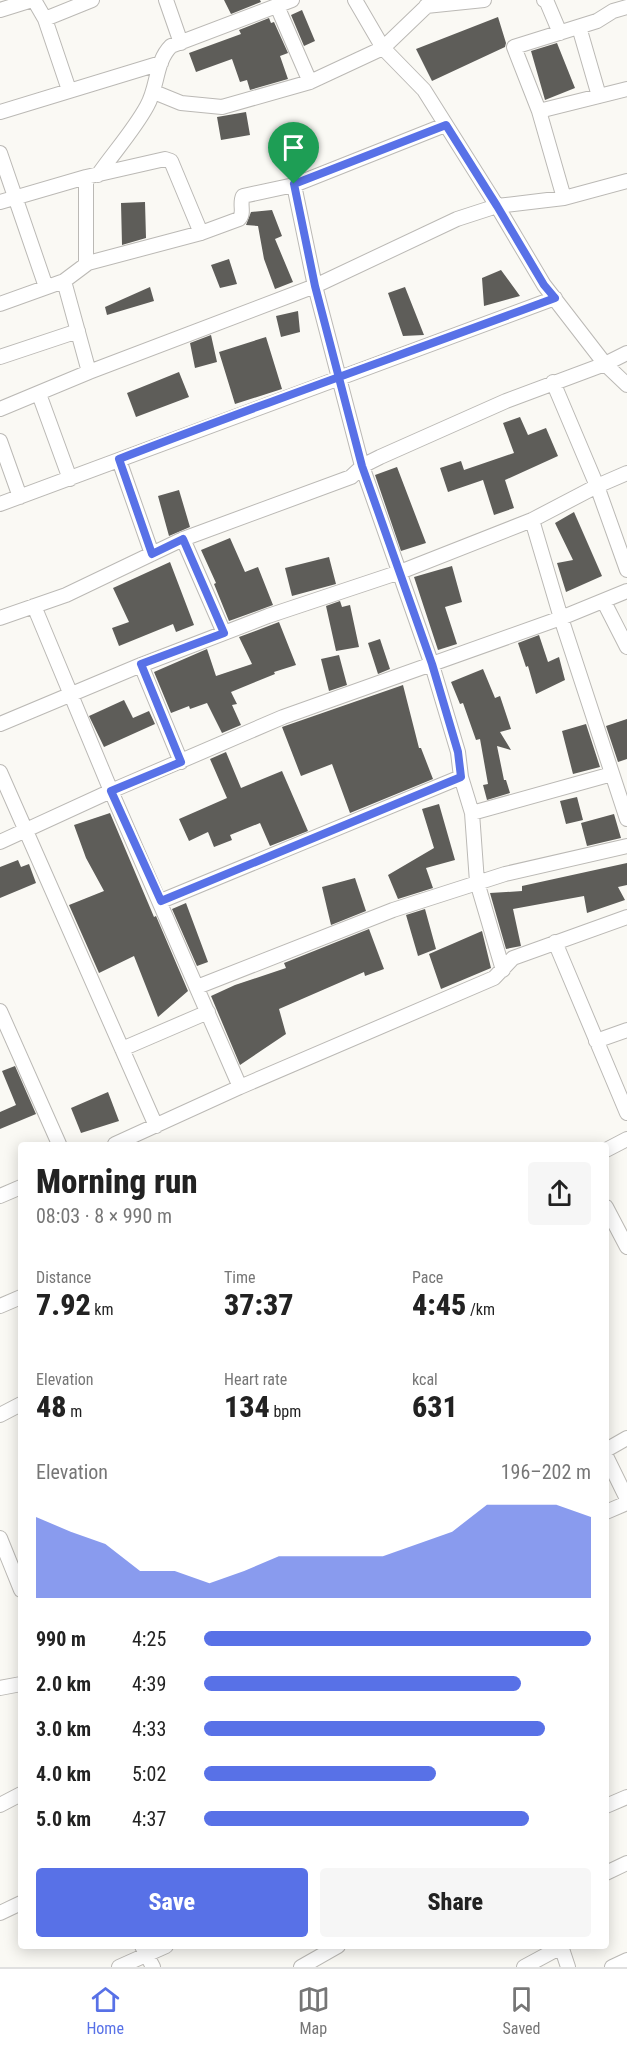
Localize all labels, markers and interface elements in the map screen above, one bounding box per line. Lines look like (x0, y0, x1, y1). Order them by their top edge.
pin (268, 122, 319, 184)
icon: arrive (277, 131, 310, 164)
text: Morning run (36, 1162, 198, 1201)
button: share (528, 1162, 591, 1225)
text: 08:03 · 8 × 990 m (36, 1204, 172, 1228)
text: Distance (36, 1268, 91, 1287)
text: Time (224, 1268, 256, 1287)
text: Pace (412, 1268, 443, 1287)
text: 7.92 (36, 1287, 91, 1322)
text: 37:37 (224, 1287, 293, 1322)
text: 4:45 (412, 1287, 466, 1322)
text: km (91, 1300, 114, 1319)
text: /km (466, 1300, 495, 1319)
text: Elevation (36, 1370, 94, 1389)
text: Heart rate (224, 1370, 287, 1389)
text: kcal (412, 1370, 438, 1389)
text: 48 (36, 1389, 67, 1424)
text: 134 (224, 1389, 270, 1424)
text: 631 (412, 1389, 458, 1424)
text: m (67, 1402, 82, 1421)
text: bpm (270, 1402, 301, 1421)
text: Elevation (36, 1460, 108, 1484)
text: 196–202 m (501, 1460, 591, 1484)
text: 990 m (36, 1627, 86, 1651)
text: 4:25 (132, 1627, 166, 1651)
text: 2.0 km (36, 1672, 91, 1696)
text: 4:39 (132, 1672, 166, 1696)
text: 3.0 km (36, 1717, 91, 1741)
text: 4:33 (132, 1717, 166, 1741)
text: 4.0 km (36, 1762, 91, 1786)
text: 5:02 (132, 1762, 166, 1786)
text: 5.0 km (36, 1807, 91, 1831)
text: 4:37 (132, 1807, 166, 1831)
button: Save (36, 1868, 308, 1937)
button: Share (320, 1868, 591, 1937)
tab: Home (86, 1983, 124, 2038)
tab: Map (297, 1983, 330, 2038)
tab: Saved (503, 1983, 541, 2038)

